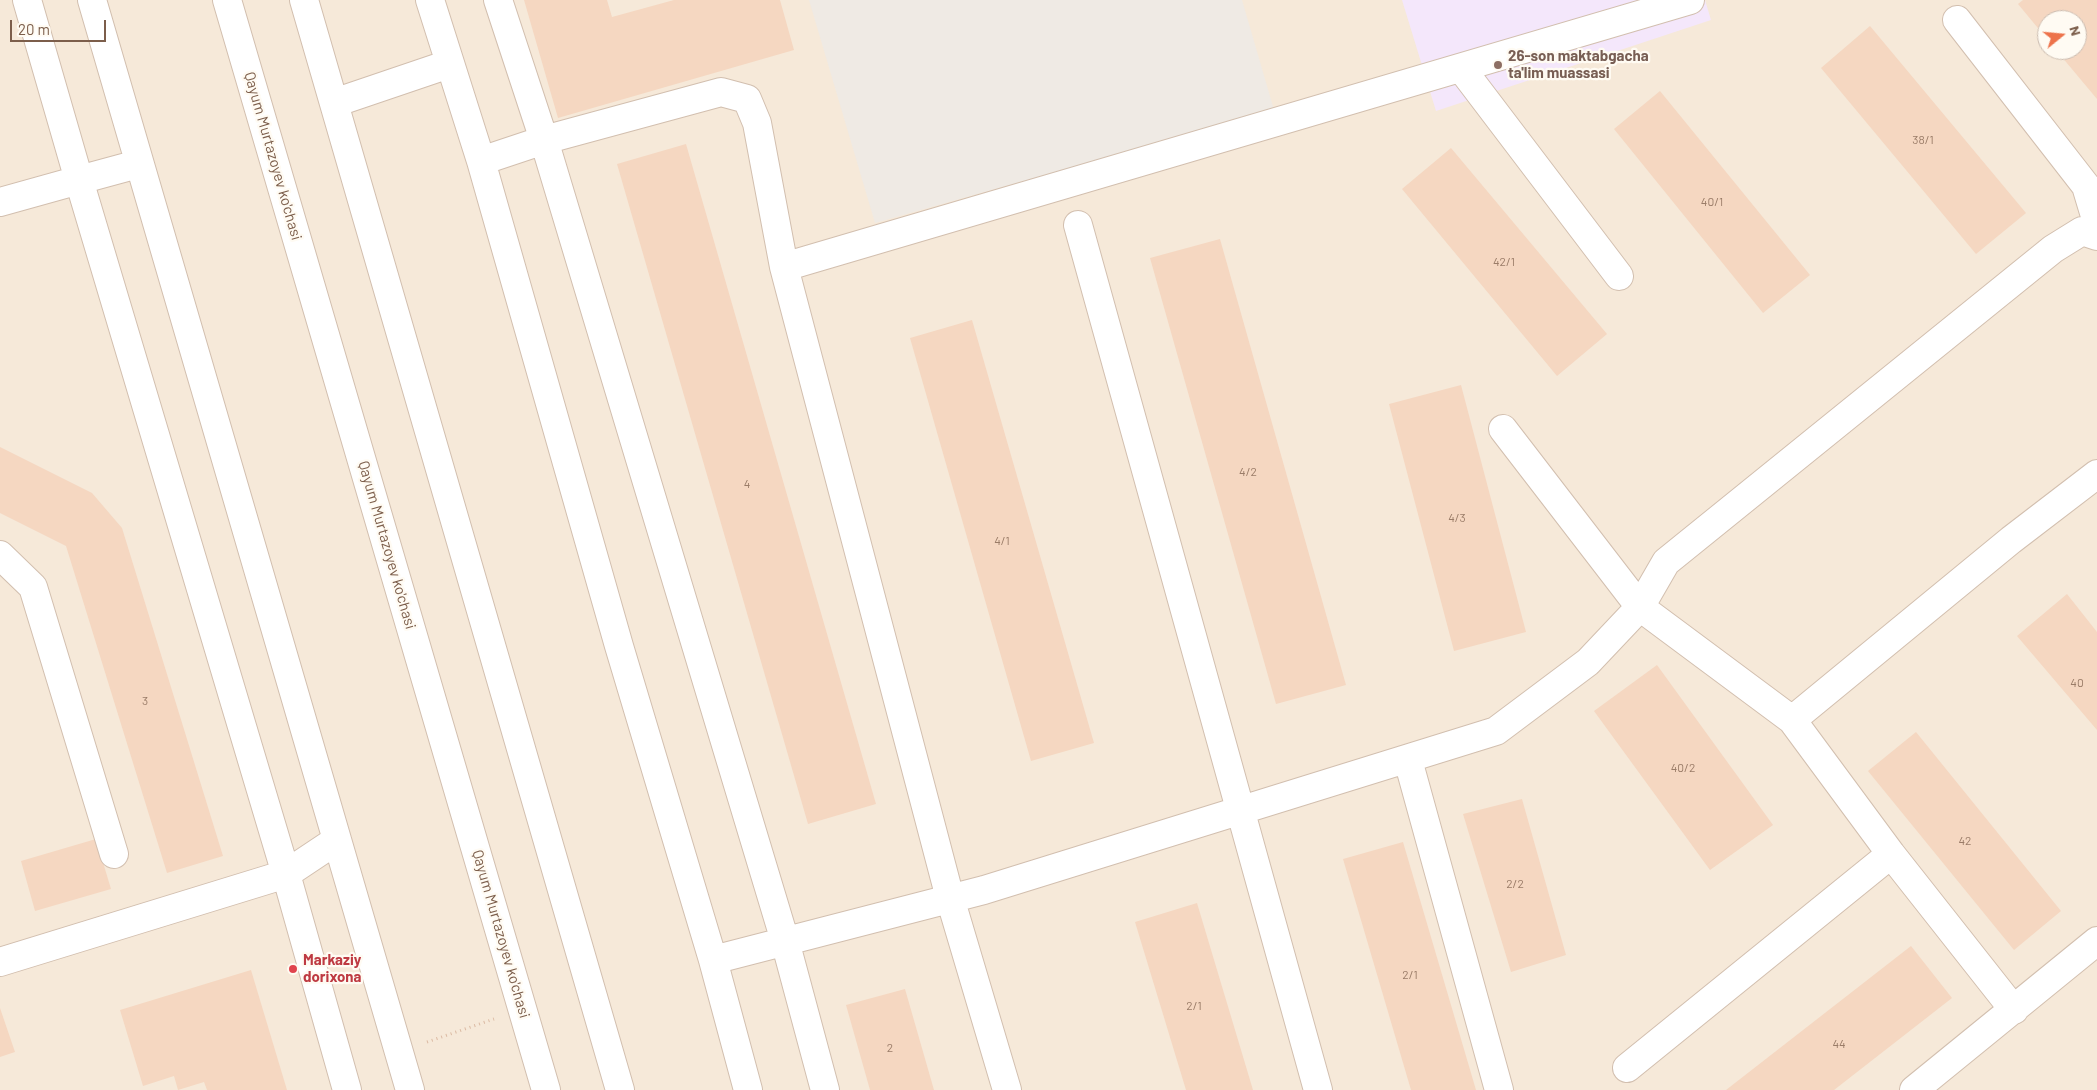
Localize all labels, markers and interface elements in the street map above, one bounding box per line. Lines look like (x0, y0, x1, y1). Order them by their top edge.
scale bar (12, 10, 109, 42)
north arrow (2037, 10, 2087, 60)
text: 20 m (18, 20, 50, 38)
text: N (2066, 24, 2085, 38)
place label: 26-son maktabgacha ta'lim muassasi (1508, 47, 1649, 82)
marker: 26-son maktabgacha ta'lim muassasi (1492, 59, 1504, 71)
street label: Qayum Murtazoyev ko'chasi (240, 70, 306, 242)
house number: 38/1 (1912, 133, 1934, 147)
house number: 40/1 (1701, 195, 1723, 209)
house number: 42/1 (1493, 255, 1515, 269)
street label: Qayum Murtazoyev ko'chasi (354, 459, 420, 631)
house number: 4/2 (1239, 465, 1257, 479)
house number: 4 (744, 477, 750, 491)
house number: 4/3 (1448, 511, 1466, 525)
house number: 4/1 (994, 534, 1010, 548)
house number: 40 (2070, 676, 2084, 690)
house number: 3 (142, 694, 148, 708)
house number: 40/2 (1671, 761, 1695, 775)
house number: 42 (1958, 834, 1972, 848)
street label: Qayum Murtazoyev ko'chasi (468, 848, 534, 1020)
house number: 2/2 (1506, 877, 1524, 891)
place label: Markaziy dorixona (303, 951, 361, 986)
marker: Markaziy dorixona (287, 963, 299, 975)
house number: 2/1 (1402, 968, 1418, 982)
house number: 2/1 (1186, 999, 1202, 1013)
house number: 44 (1832, 1037, 1846, 1051)
house number: 2 (887, 1041, 893, 1055)

